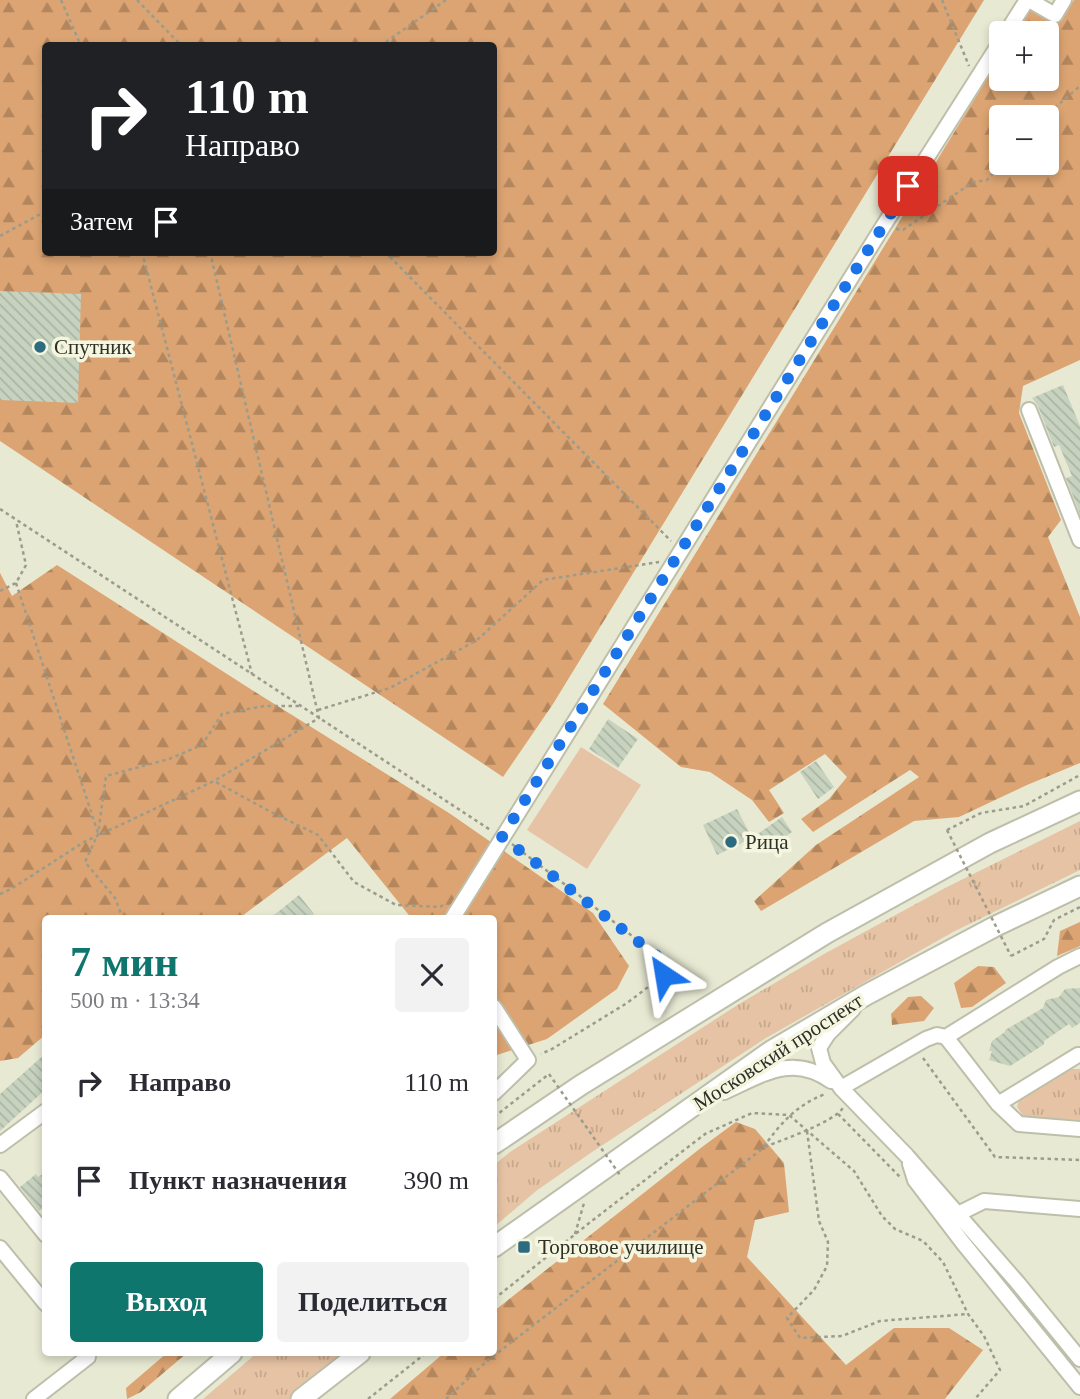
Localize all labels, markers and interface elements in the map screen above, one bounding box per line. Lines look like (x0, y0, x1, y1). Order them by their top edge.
map controls (989, 21, 1059, 175)
button: + (989, 21, 1059, 91)
text: 110 m (185, 69, 309, 124)
icon: right (70, 70, 161, 161)
button: − (989, 105, 1059, 175)
text: Направо (185, 127, 300, 163)
pin (878, 156, 938, 216)
icon: arrive (889, 167, 927, 205)
icon: arrive (147, 203, 185, 241)
text: Затем (70, 207, 133, 236)
place label: Спутник (54, 335, 132, 359)
marker: Спутник (32, 339, 48, 355)
place label: Рица (745, 830, 789, 854)
marker: Рица (723, 834, 739, 850)
button: close (395, 938, 469, 1012)
position arrow (627, 938, 701, 1012)
text: 7 мин (70, 939, 179, 985)
text: 500 m · 13:34 (70, 988, 200, 1013)
street label: Московский проспект (689, 988, 867, 1116)
icon: right (70, 1064, 108, 1102)
text: Направо (129, 1068, 231, 1097)
text: 110 m (404, 1068, 469, 1097)
icon: arrive (70, 1162, 108, 1200)
text: Пункт назначения (129, 1166, 347, 1195)
text: 390 m (403, 1166, 469, 1195)
place label: Торговое училище (538, 1235, 703, 1259)
marker: Торговое училище (516, 1239, 532, 1255)
button: Выход (70, 1262, 263, 1342)
button: Поделиться (277, 1262, 469, 1342)

